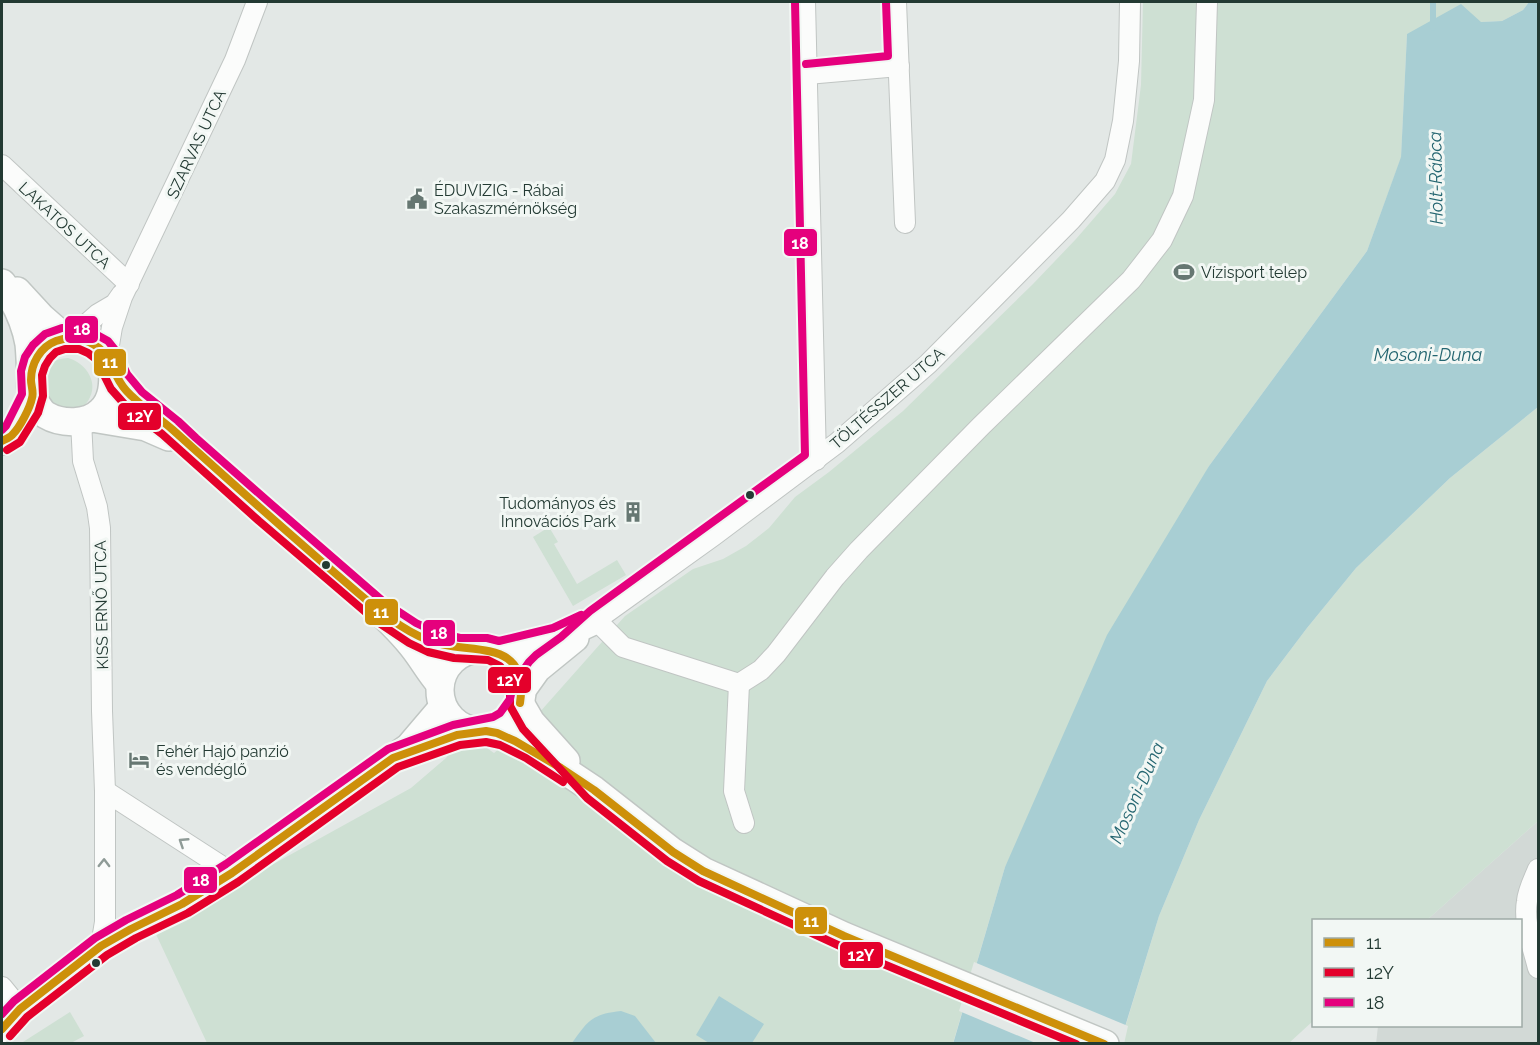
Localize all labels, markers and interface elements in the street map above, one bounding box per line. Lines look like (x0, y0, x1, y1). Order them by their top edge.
street label: SZARVAS UTCA (163, 86, 230, 202)
water label: Holt-Rábca (1424, 131, 1447, 225)
street label: LAKATOS UTCA (15, 178, 115, 273)
place label: ÉDUVIZIG - Rábai Szakaszmérnökség (434, 180, 577, 218)
public building icon: ÉDUVIZIG - Rábai Szakaszmérnökség (405, 187, 429, 211)
line badge: 18 (783, 228, 818, 257)
text: 18 (791, 234, 809, 253)
sports icon: Vízisport telep (1172, 260, 1196, 284)
place label: Vízisport telep (1201, 263, 1307, 282)
line badge: 18 (64, 315, 99, 344)
text: 18 (73, 320, 91, 339)
street label: TÖLTÉSSZER UTCA (826, 343, 948, 453)
water label: Mosoni-Duna (1374, 344, 1483, 365)
line badge: 11 (93, 348, 127, 377)
text: 11 (102, 353, 118, 372)
line badge: 12Y (117, 402, 162, 431)
text: 12Y (127, 407, 154, 426)
unlabelled marker (744, 489, 756, 501)
place label: Tudományos és Innovációs Park (499, 494, 617, 531)
building icon: Tudományos és Innovációs Park (621, 500, 645, 524)
street label: KISS ERNŐ UTCA (90, 540, 112, 670)
unlabelled marker (320, 559, 332, 571)
line badge: 11 (364, 598, 399, 626)
text: 11 (373, 603, 389, 622)
line badge: 18 (422, 619, 456, 647)
text: 18 (430, 624, 448, 643)
line badge: 12Y (487, 666, 532, 694)
text: 12Y (497, 671, 524, 690)
water label: Mosoni-Duna (1105, 739, 1168, 847)
place label: Fehér Hajó panzió és vendéglő (156, 742, 289, 779)
hotel icon: Fehér Hajó panzió és vendéglő (127, 748, 151, 772)
one-way arrow (179, 838, 190, 849)
one-way arrow (98, 859, 110, 868)
line badge: 18 (183, 866, 218, 894)
text: 18 (192, 871, 210, 890)
line badge: 11 (794, 906, 828, 935)
text: 11 (803, 912, 819, 931)
legend (1312, 919, 1522, 1027)
text: 11 (1366, 932, 1382, 953)
line badge: 12Y (839, 941, 884, 969)
text: 12Y (848, 946, 875, 965)
unlabelled marker (90, 957, 102, 969)
text: 12Y (1366, 962, 1394, 983)
text: 18 (1366, 992, 1384, 1013)

